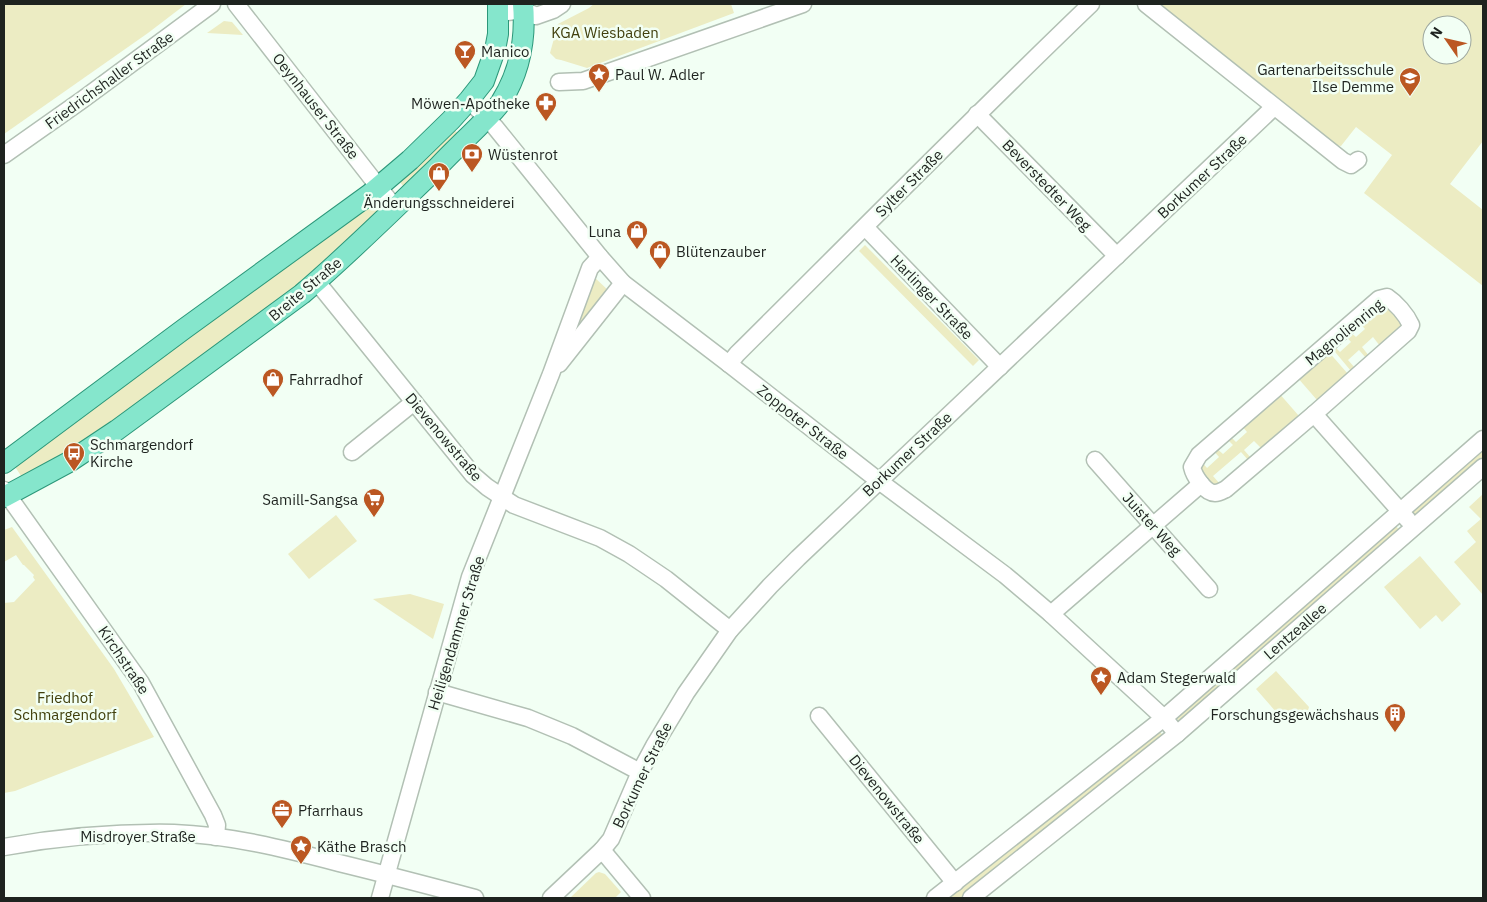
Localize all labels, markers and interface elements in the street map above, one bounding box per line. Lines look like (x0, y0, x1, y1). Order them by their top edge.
north arrow (1422, 15, 1472, 65)
park label: KGA Wiesbaden (551, 23, 659, 42)
text: N (1426, 23, 1447, 42)
street label: Friedrichshaller Straße (41, 27, 177, 133)
bar icon: Manico (453, 39, 477, 70)
place label: Manico (481, 42, 529, 61)
street label: Oeynhauser Straße (269, 49, 363, 163)
place label: Gartenarbeitsschule Ilse Demme (1257, 60, 1394, 96)
place icon: Paul W. Adler (587, 62, 611, 93)
place label: Paul W. Adler (615, 65, 705, 84)
school or university icon: Gartenarbeitsschule Ilse Demme (1398, 66, 1422, 97)
pharmacy icon: Möwen-Apotheke (534, 91, 558, 122)
place label: Möwen-Apotheke (411, 94, 530, 113)
street label: Borkumer Straße (1153, 130, 1251, 222)
street label: Beverstedter Weg (998, 135, 1096, 235)
bank icon: Wüstenrot (460, 142, 484, 173)
place label: Wüstenrot (488, 145, 558, 164)
street label: Sylter Straße (871, 145, 947, 221)
shop icon: Änderungsschneiderei (427, 161, 451, 192)
place label: Änderungsschneiderei (364, 193, 514, 212)
shop icon: Luna (625, 219, 649, 250)
place label: Luna (589, 222, 621, 241)
shop icon: Blütenzauber (648, 239, 672, 270)
place label: Blütenzauber (676, 242, 767, 261)
street label: Harlinger Straße (887, 251, 977, 343)
street label: Breite Straße (265, 253, 345, 325)
street label: Magnolienring (1301, 295, 1387, 369)
shop icon: Fahrradhof (261, 367, 285, 398)
place label: Fahrradhof (289, 370, 363, 389)
street label: Zoppoter Straße (754, 380, 852, 464)
street label: Dievenowstraße (402, 389, 486, 485)
street label: Borkumer Straße (858, 408, 956, 500)
place label: Schmargendorf Kirche (90, 435, 193, 471)
bus stop icon: Schmargendorf Kirche (62, 441, 86, 472)
supermarket icon: Samill-Sangsa (362, 487, 386, 518)
street label: Juister Weg (1119, 488, 1186, 560)
place label: Samill-Sangsa (262, 490, 358, 509)
street label: Heiligendammer Straße (423, 553, 489, 713)
street label: Lentzeallee (1260, 599, 1330, 663)
street label: Kirchstraße (94, 622, 154, 698)
place icon: Adam Stegerwald (1089, 665, 1113, 696)
place label: Adam Stegerwald (1117, 668, 1236, 687)
park label: Friedhof Schmargendorf (13, 688, 117, 724)
building icon: Forschungsgewächshaus (1383, 702, 1407, 733)
place label: Forschungsgewächshaus (1210, 705, 1379, 724)
street label: Borkumer Straße (608, 719, 676, 831)
street label: Dievenowstraße (845, 750, 929, 848)
office icon: Pfarrhaus (270, 798, 294, 829)
place label: Pfarrhaus (298, 801, 363, 820)
street label: Misdroyer Straße (80, 827, 196, 846)
place icon: Käthe Brasch (289, 834, 313, 865)
place label: Käthe Brasch (317, 837, 406, 856)

